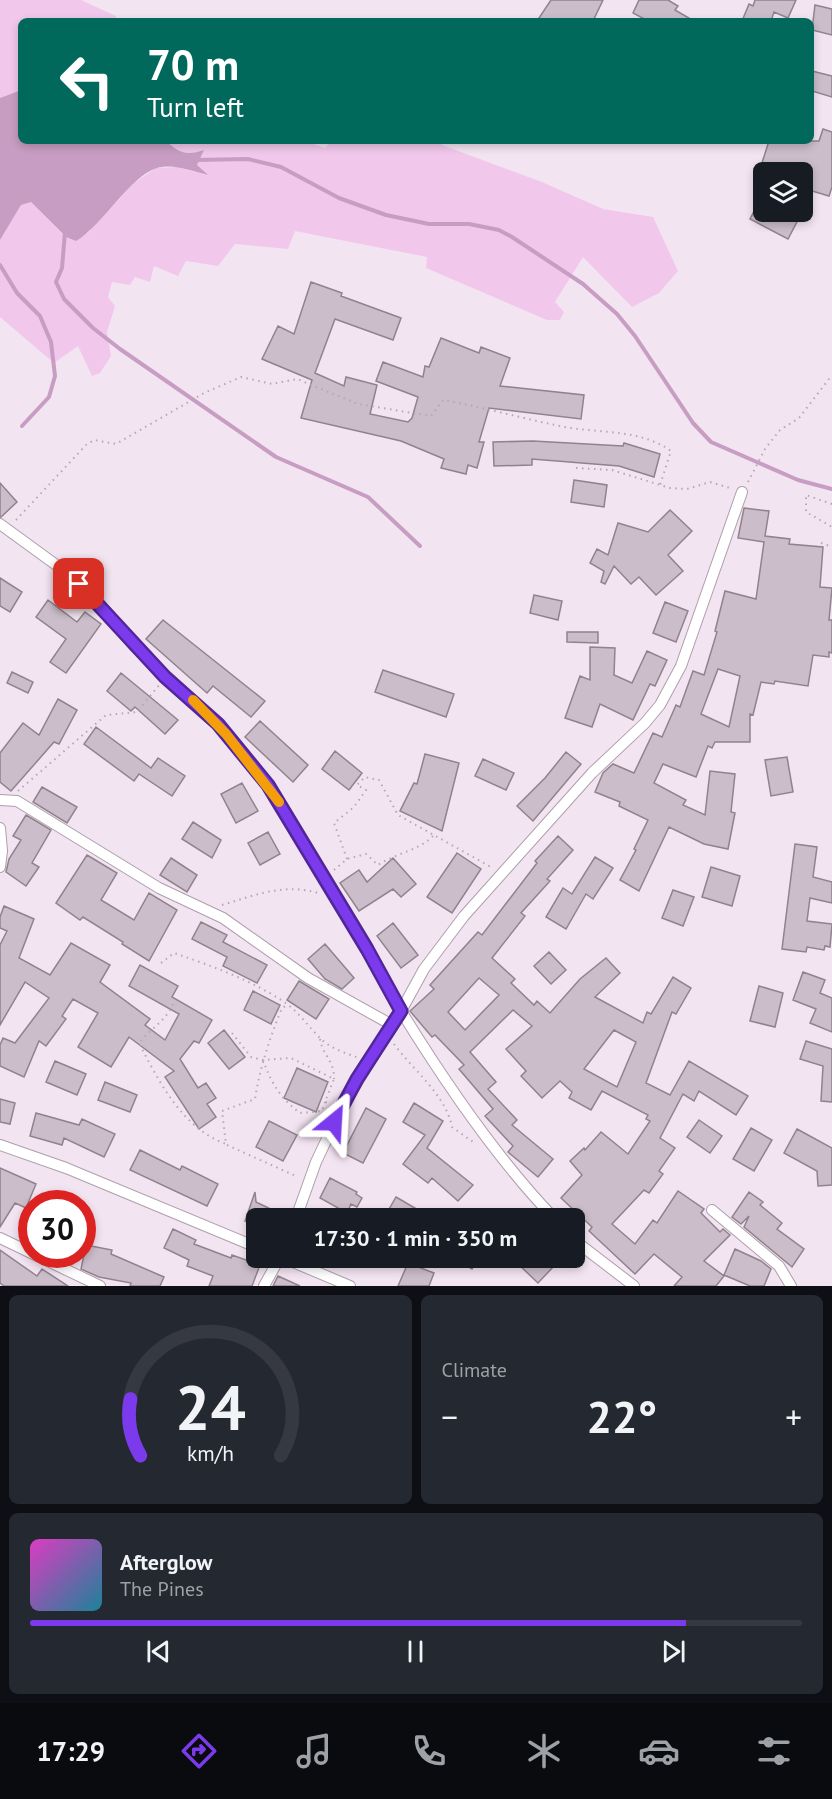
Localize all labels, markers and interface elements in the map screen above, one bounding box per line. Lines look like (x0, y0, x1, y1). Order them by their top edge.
text: 70 m (147, 37, 239, 92)
icon: left (48, 42, 126, 120)
text: Turn left (147, 90, 244, 124)
map controls (753, 162, 813, 222)
button: layers (753, 162, 813, 222)
pin (53, 558, 104, 609)
icon: arrive (62, 567, 95, 600)
position arrow (302, 1090, 366, 1154)
speed limit sign: 30 (18, 1190, 96, 1268)
text: 17:30 · 1 min · 350 m (314, 1224, 517, 1252)
text: Climate (442, 1357, 507, 1383)
text: 24 (175, 1366, 246, 1447)
text: 22° (586, 1387, 657, 1445)
text: − (442, 1395, 458, 1438)
text: + (785, 1395, 802, 1438)
text: km/h (187, 1440, 234, 1468)
text: Afterglow (120, 1548, 212, 1576)
text: The Pines (120, 1576, 204, 1602)
icon: previous (142, 1635, 175, 1668)
icon: pause (399, 1635, 432, 1668)
icon: next (657, 1635, 690, 1668)
icon: directions (178, 1730, 220, 1772)
icon: music (293, 1730, 335, 1772)
icon: phone (408, 1730, 450, 1772)
icon: climate (523, 1730, 565, 1772)
icon: car (638, 1730, 680, 1772)
icon: filters (753, 1730, 795, 1772)
text: 17:29 (37, 1734, 105, 1768)

